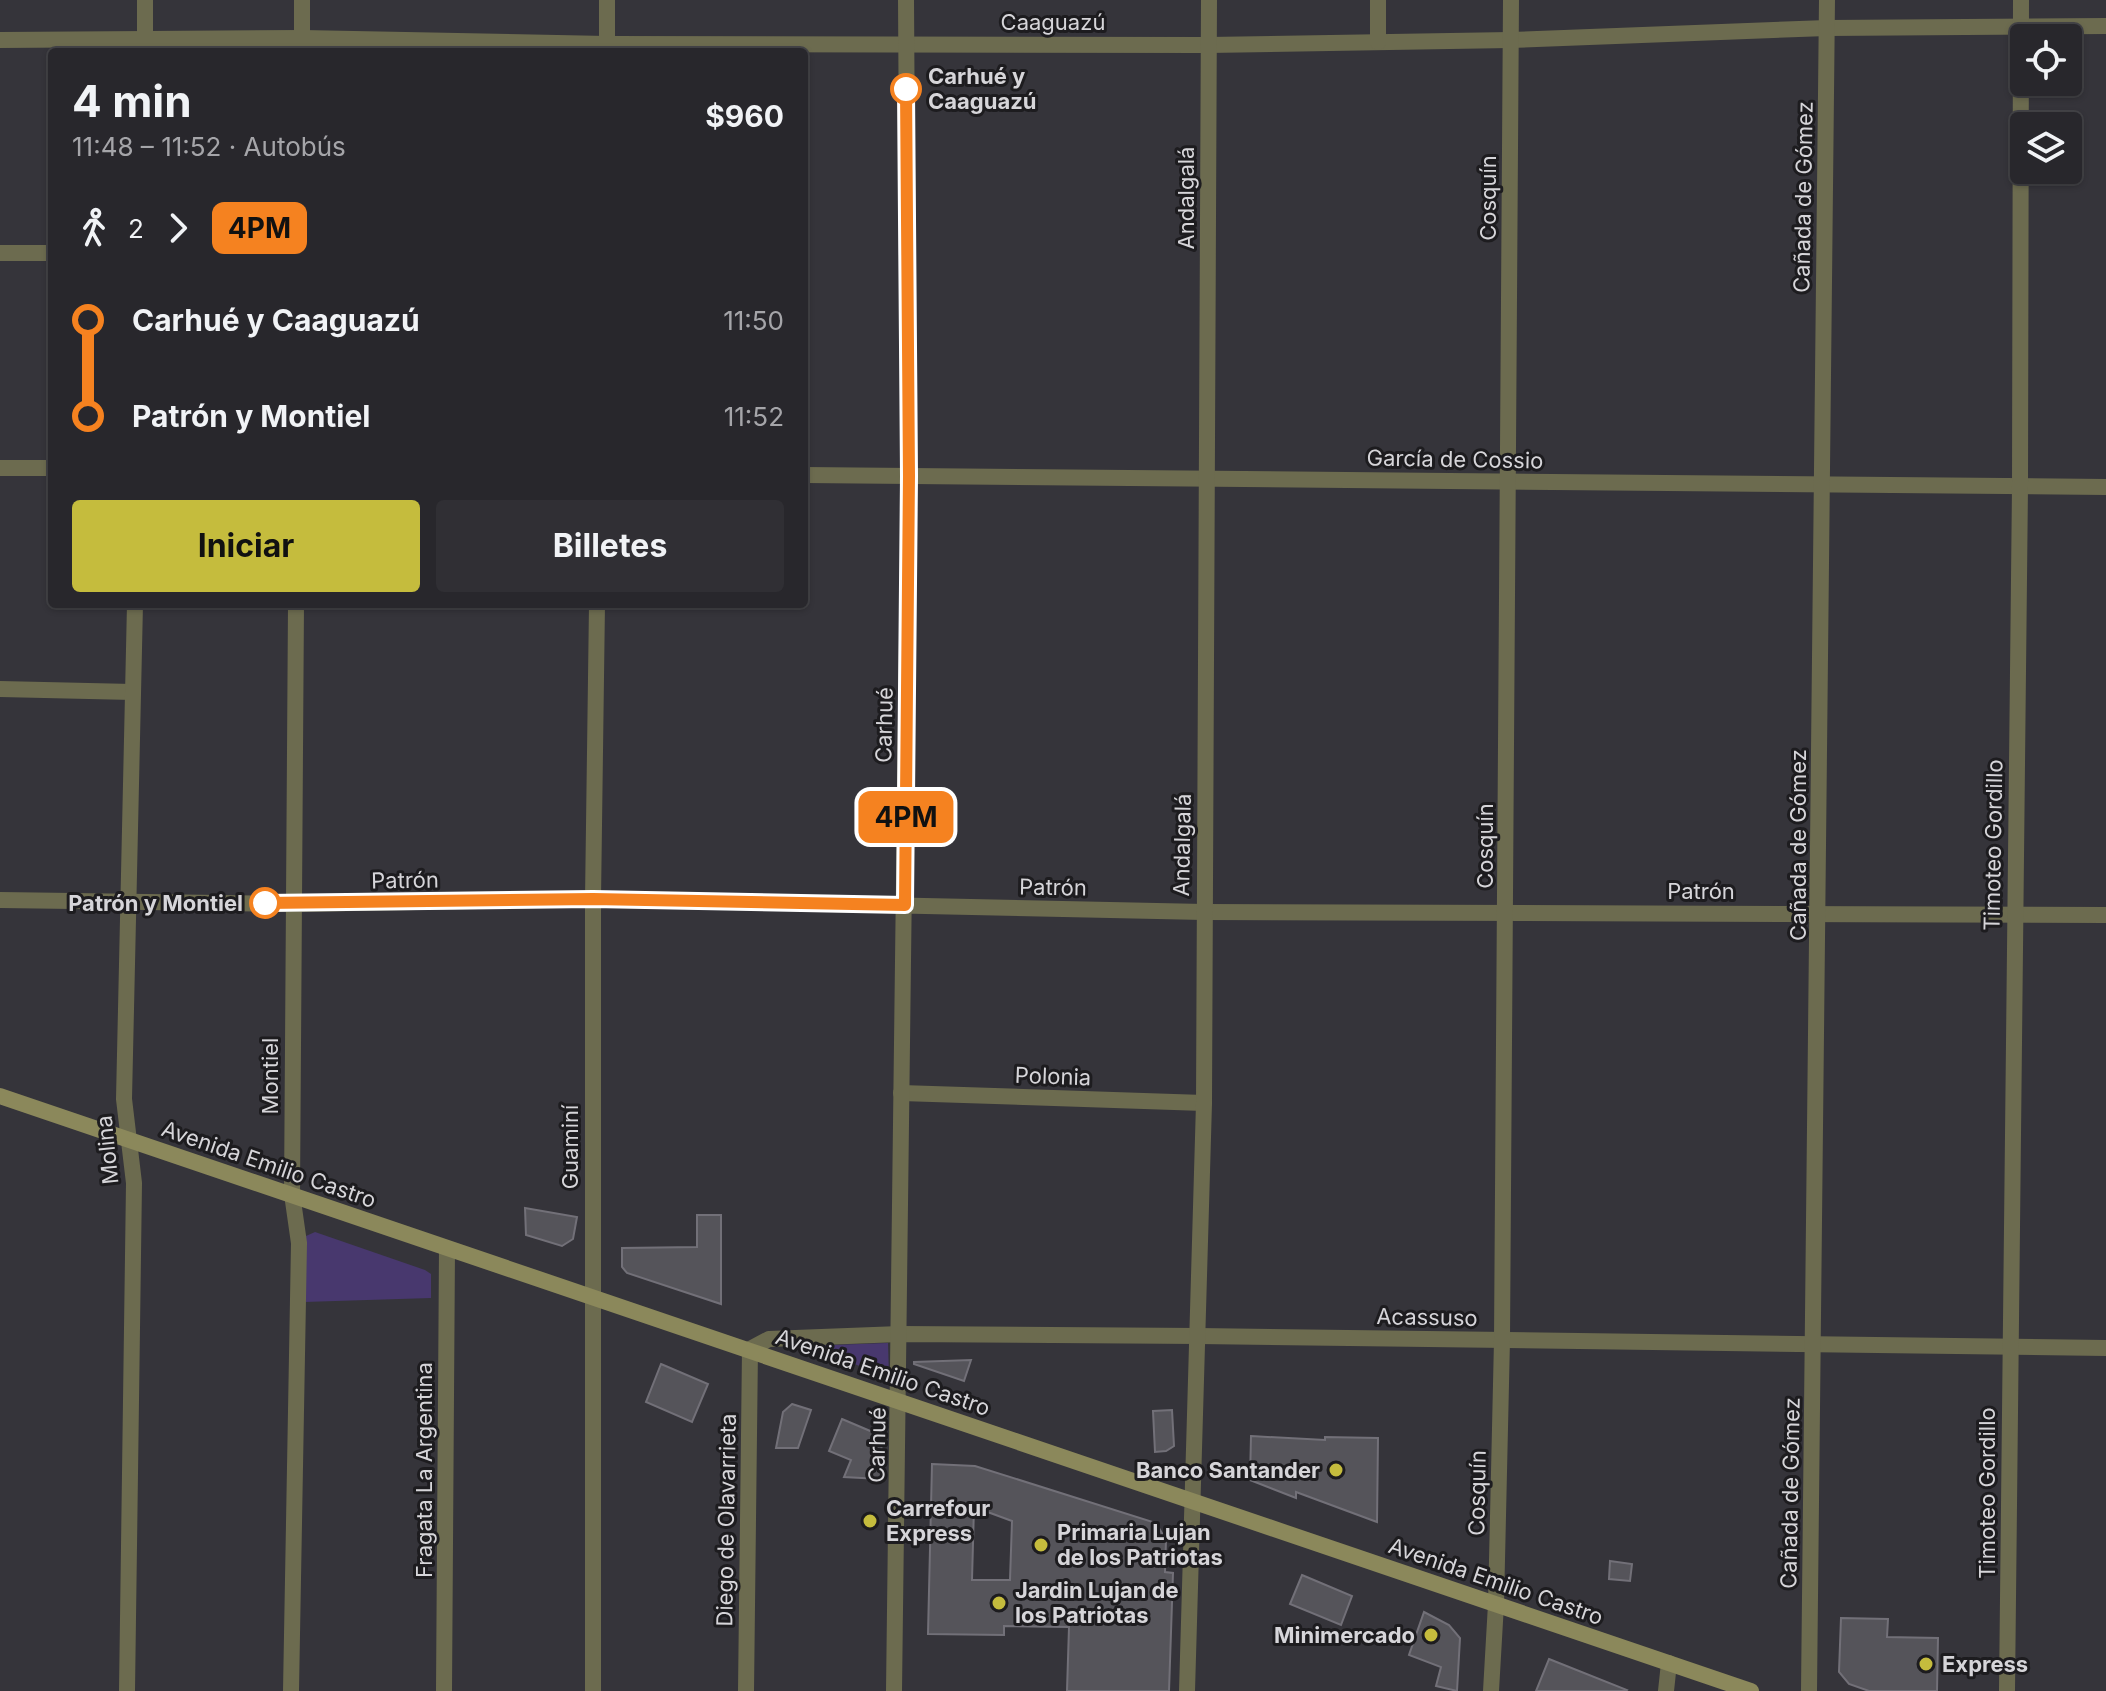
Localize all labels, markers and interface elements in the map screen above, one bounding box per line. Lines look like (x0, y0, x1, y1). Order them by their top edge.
street label: Caaguazú (1001, 9, 1105, 35)
map controls (2010, 24, 2082, 184)
button: locate (2010, 24, 2082, 96)
place label: Carhué y Caaguazú (928, 63, 1037, 114)
text: 4 min (72, 74, 192, 128)
marker: Carhué y Caaguazú (891, 74, 921, 104)
text: $960 (705, 98, 784, 134)
street label: Cañada de Gómez (1788, 101, 1818, 293)
button: layers (2010, 112, 2082, 184)
text: 11:48 – 11:52 · Autobús (72, 131, 346, 162)
street label: Andalgalá (1173, 147, 1199, 249)
street label: Cosquín (1475, 155, 1501, 241)
icon: walk (72, 206, 116, 250)
icon: forward (156, 206, 200, 250)
text: 4PM (228, 211, 291, 245)
text: 2 (128, 213, 144, 244)
text: Carhué y Caaguazú (132, 302, 420, 338)
text: 11:50 (723, 305, 784, 336)
text: Patrón y Montiel (132, 398, 370, 434)
text: 11:52 (724, 401, 784, 432)
street label: García de Cossio (1366, 444, 1544, 474)
button: Iniciar (72, 500, 420, 592)
button: Billetes (436, 500, 784, 592)
street label: Carhué (870, 687, 898, 763)
street label: Cañada de Gómez (1785, 749, 1811, 941)
street label: Timoteo Gordillo (1979, 759, 2007, 931)
line badge: 4PM (860, 791, 952, 843)
street label: Andalgalá (1168, 793, 1196, 897)
text: 4PM (874, 800, 938, 834)
street label: Cosquín (1472, 803, 1498, 889)
street label: Patrón (371, 866, 439, 894)
street label: Patrón (1019, 873, 1087, 901)
street label: Patrón (1667, 878, 1735, 904)
marker: Patrón y Montiel (250, 888, 280, 918)
place label: Patrón y Montiel (68, 890, 243, 916)
street label: Montiel (257, 1038, 283, 1114)
street label: Polonia (1014, 1062, 1092, 1090)
street label: Guaminí (557, 1104, 583, 1189)
street label: Molina (90, 1114, 124, 1186)
street label: Avenida Emilio Castro (158, 1115, 380, 1213)
street label: Acassuso (1376, 1303, 1478, 1331)
street label: Avenida Emilio Castro (772, 1323, 994, 1421)
street label: Fragata La Argentina (411, 1362, 437, 1578)
street label: Cañada de Gómez (1775, 1397, 1805, 1589)
street label: Carhué (863, 1407, 891, 1483)
street label: Timoteo Gordillo (1974, 1407, 2000, 1579)
street label: Diego de Olavarrieta (711, 1413, 741, 1627)
street label: Cosquín (1463, 1450, 1491, 1536)
place label: Banco Santander (1136, 1457, 1320, 1483)
marker: Banco Santander (1327, 1461, 1345, 1479)
place label: Carrefour Express (886, 1495, 990, 1546)
marker: Carrefour Express (861, 1512, 879, 1530)
place label: Primaria Lujan de los Patriotas (1057, 1519, 1223, 1570)
street label: Avenida Emilio Castro (1385, 1532, 1607, 1630)
marker: Primaria Lujan de los Patriotas (1032, 1536, 1050, 1554)
place label: Jardin Lujan de los Patriotas (1015, 1577, 1179, 1628)
marker: Jardin Lujan de los Patriotas (990, 1594, 1008, 1612)
place label: Minimercado (1274, 1622, 1415, 1648)
marker: Minimercado (1422, 1626, 1440, 1644)
place label: Express (1942, 1651, 2028, 1677)
marker: Express (1917, 1655, 1935, 1673)

